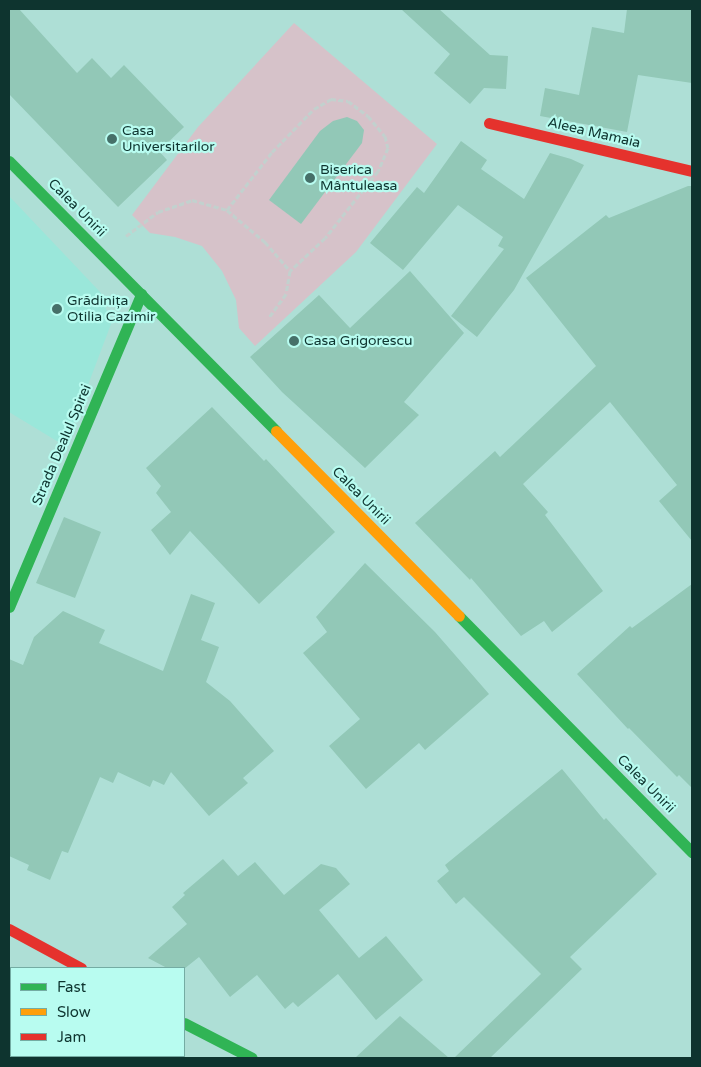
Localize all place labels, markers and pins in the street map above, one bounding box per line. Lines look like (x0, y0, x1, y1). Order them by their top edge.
place label: Casa Universitarilor (122, 123, 215, 156)
marker: Casa Universitarilor (106, 133, 118, 145)
place label: Biserica Mântuleasa (320, 162, 397, 194)
marker: Biserica Mântuleasa (304, 172, 316, 184)
place label: Grădinița Otilia Cazimir (67, 293, 155, 326)
marker: Grădinița Otilia Cazimir (51, 303, 63, 315)
place label: Casa Grigorescu (304, 333, 412, 349)
marker: Casa Grigorescu (288, 335, 300, 347)

